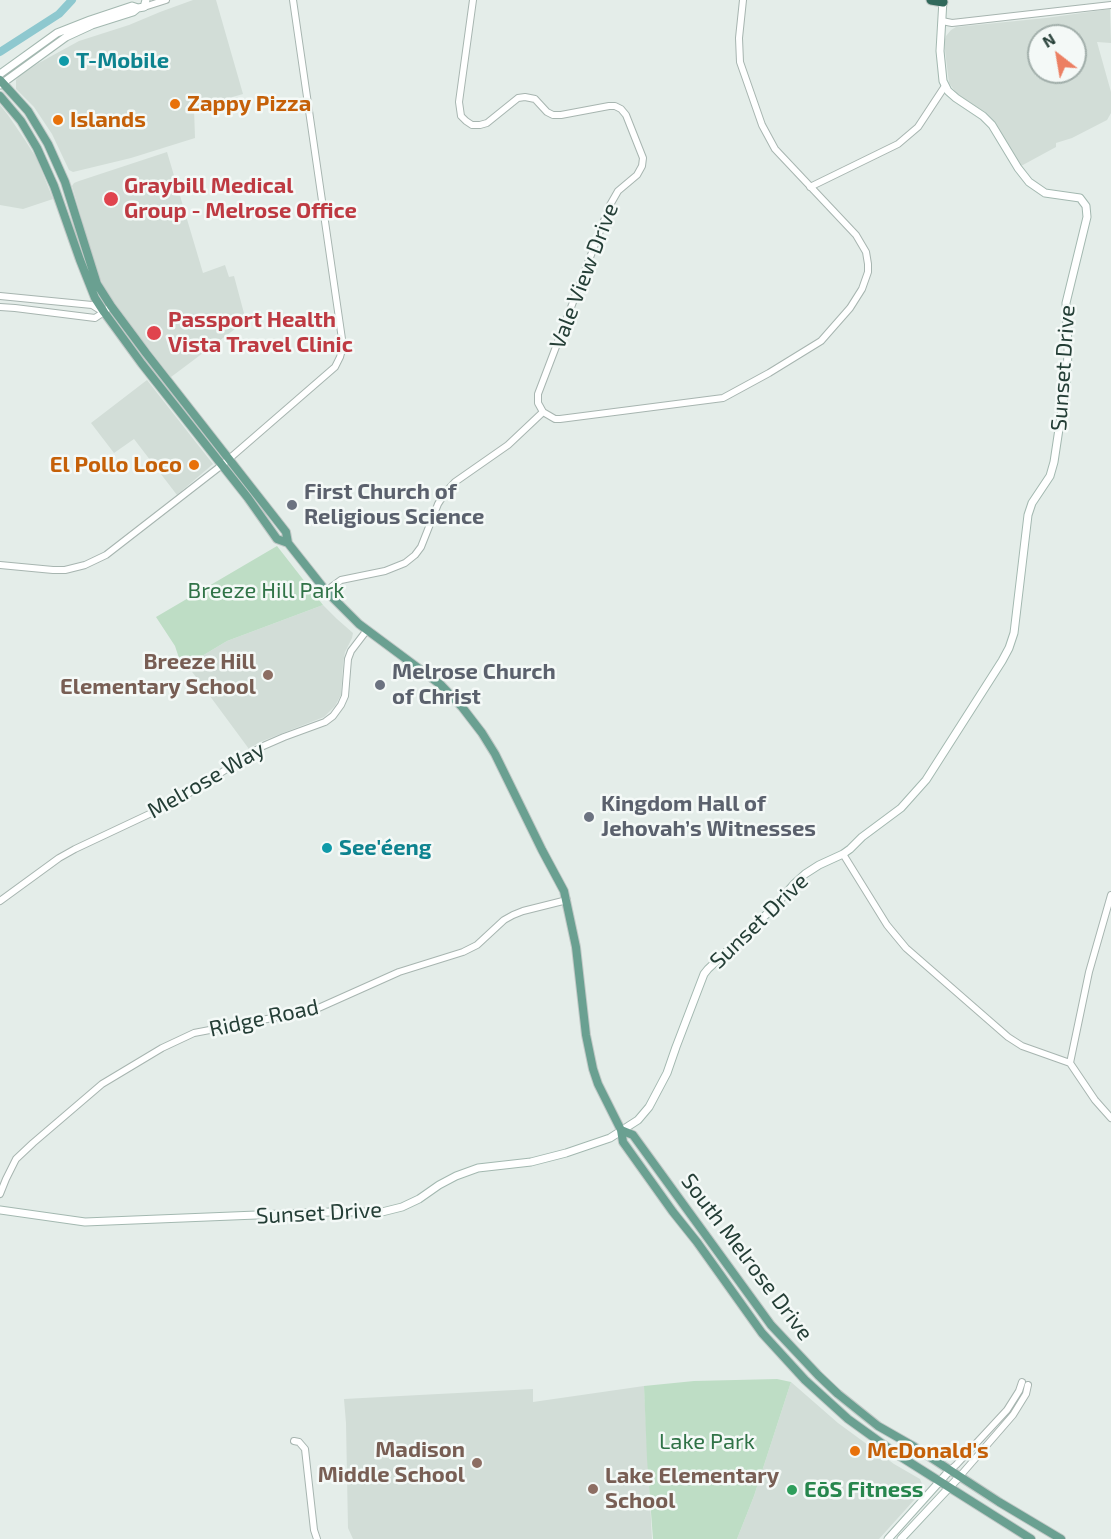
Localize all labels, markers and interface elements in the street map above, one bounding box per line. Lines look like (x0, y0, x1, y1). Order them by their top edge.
north arrow (1027, 24, 1087, 84)
text: N (1039, 29, 1058, 51)
place label: T-Mobile (76, 48, 169, 74)
marker: T-Mobile (57, 54, 71, 68)
place label: Zappy Pizza (187, 91, 311, 117)
marker: Zappy Pizza (168, 97, 182, 111)
place label: Islands (70, 107, 146, 133)
marker: Islands (51, 113, 65, 127)
place label: Graybill Medical Group - Melrose Office (124, 173, 357, 224)
marker: Graybill Medical Group - Melrose Office (102, 190, 120, 208)
street label: Vale View Drive (544, 199, 624, 353)
street label: Sunset Drive (1045, 304, 1081, 432)
place label: Passport Health Vista Travel Clinic (168, 307, 353, 358)
marker: Passport Health Vista Travel Clinic (145, 324, 163, 342)
place label: El Pollo Loco (50, 452, 182, 478)
marker: El Pollo Loco (187, 458, 201, 472)
place label: First Church of Religious Science (304, 479, 484, 530)
marker: First Church of Religious Science (285, 498, 299, 512)
park label: Breeze Hill Park (188, 578, 344, 604)
place label: Breeze Hill Elementary School (60, 649, 256, 700)
place label: Melrose Church of Christ (392, 659, 556, 710)
marker: Breeze Hill Elementary School (261, 668, 275, 682)
marker: Melrose Church of Christ (373, 678, 387, 692)
street label: Melrose Way (143, 736, 269, 824)
place label: Kingdom Hall of Jehovah’s Witnesses (601, 791, 816, 842)
marker: Kingdom Hall of Jehovah’s Witnesses (582, 810, 596, 824)
place label: See'éeng (339, 835, 432, 861)
marker: See'éeng (320, 841, 334, 855)
street label: Sunset Drive (704, 868, 814, 974)
street label: Ridge Road (207, 994, 321, 1042)
street label: South Melrose Drive (676, 1168, 818, 1346)
street label: Sunset Drive (255, 1197, 383, 1229)
park label: Lake Park (659, 1429, 755, 1455)
place label: Madison Middle School (318, 1437, 465, 1488)
place label: McDonald's (867, 1438, 989, 1464)
marker: McDonald's (848, 1444, 862, 1458)
marker: Madison Middle School (470, 1456, 484, 1470)
place label: Lake Elementary School (605, 1463, 779, 1514)
place label: EōS Fitness (804, 1477, 924, 1503)
marker: Lake Elementary School (586, 1482, 600, 1496)
marker: EōS Fitness (785, 1483, 799, 1497)

